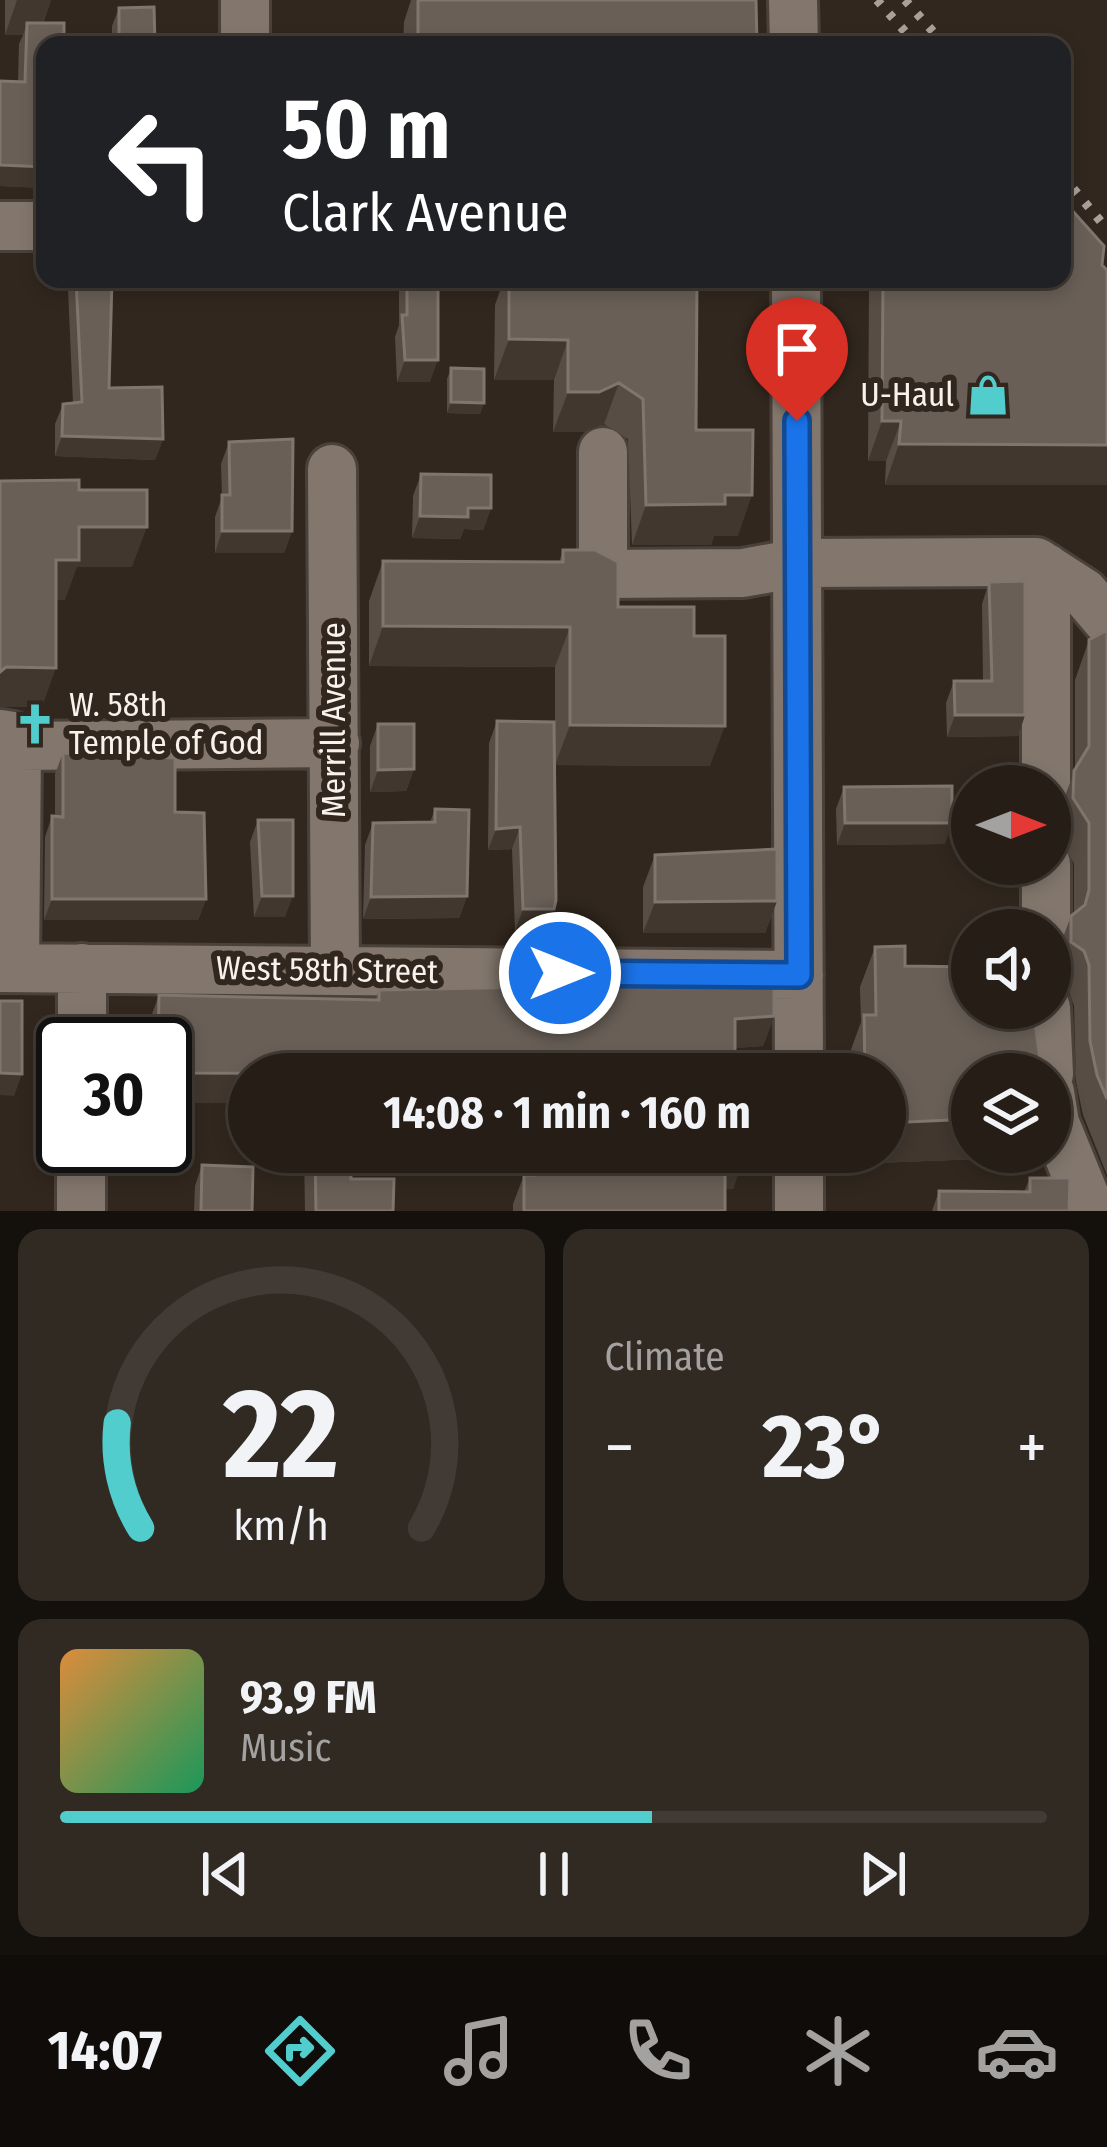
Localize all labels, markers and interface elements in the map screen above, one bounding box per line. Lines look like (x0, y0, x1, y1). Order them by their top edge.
text: 50 m (282, 79, 451, 180)
icon: left (84, 84, 240, 240)
text: Clark Avenue (282, 181, 568, 245)
pin (746, 298, 848, 421)
icon: arrive (764, 316, 830, 382)
shop icon: U-Haul (965, 372, 1011, 418)
place label: U-Haul (860, 375, 954, 415)
street label: Merrill Avenue (314, 622, 354, 818)
place label: W. 58th Temple of God (69, 685, 263, 763)
church icon: W. 58th Temple of God (12, 701, 58, 747)
north arrow (951, 765, 1071, 885)
map controls (951, 765, 1071, 1173)
button: sound (951, 909, 1071, 1029)
position arrow (497, 910, 623, 1036)
street label: West 58th Street (216, 948, 439, 992)
speed limit sign: 30 (36, 1017, 192, 1173)
button: layers (951, 1053, 1071, 1173)
text: 14:08 · 1 min · 160 m (383, 1086, 751, 1140)
text: Climate (605, 1334, 725, 1380)
text: 22 (222, 1360, 339, 1510)
text: 23° (762, 1393, 889, 1501)
text: − (605, 1408, 634, 1487)
text: + (1017, 1408, 1047, 1487)
text: km/h (233, 1500, 329, 1551)
text: 93.9 FM (240, 1671, 377, 1725)
text: Music (240, 1725, 331, 1771)
icon: previous (192, 1841, 258, 1907)
icon: pause (521, 1841, 587, 1907)
icon: next (850, 1841, 916, 1907)
icon: directions (258, 2009, 342, 2093)
icon: music (437, 2009, 521, 2093)
icon: phone (616, 2009, 700, 2093)
icon: climate (796, 2009, 880, 2093)
icon: car (975, 2009, 1059, 2093)
text: 14:07 (48, 2019, 162, 2083)

